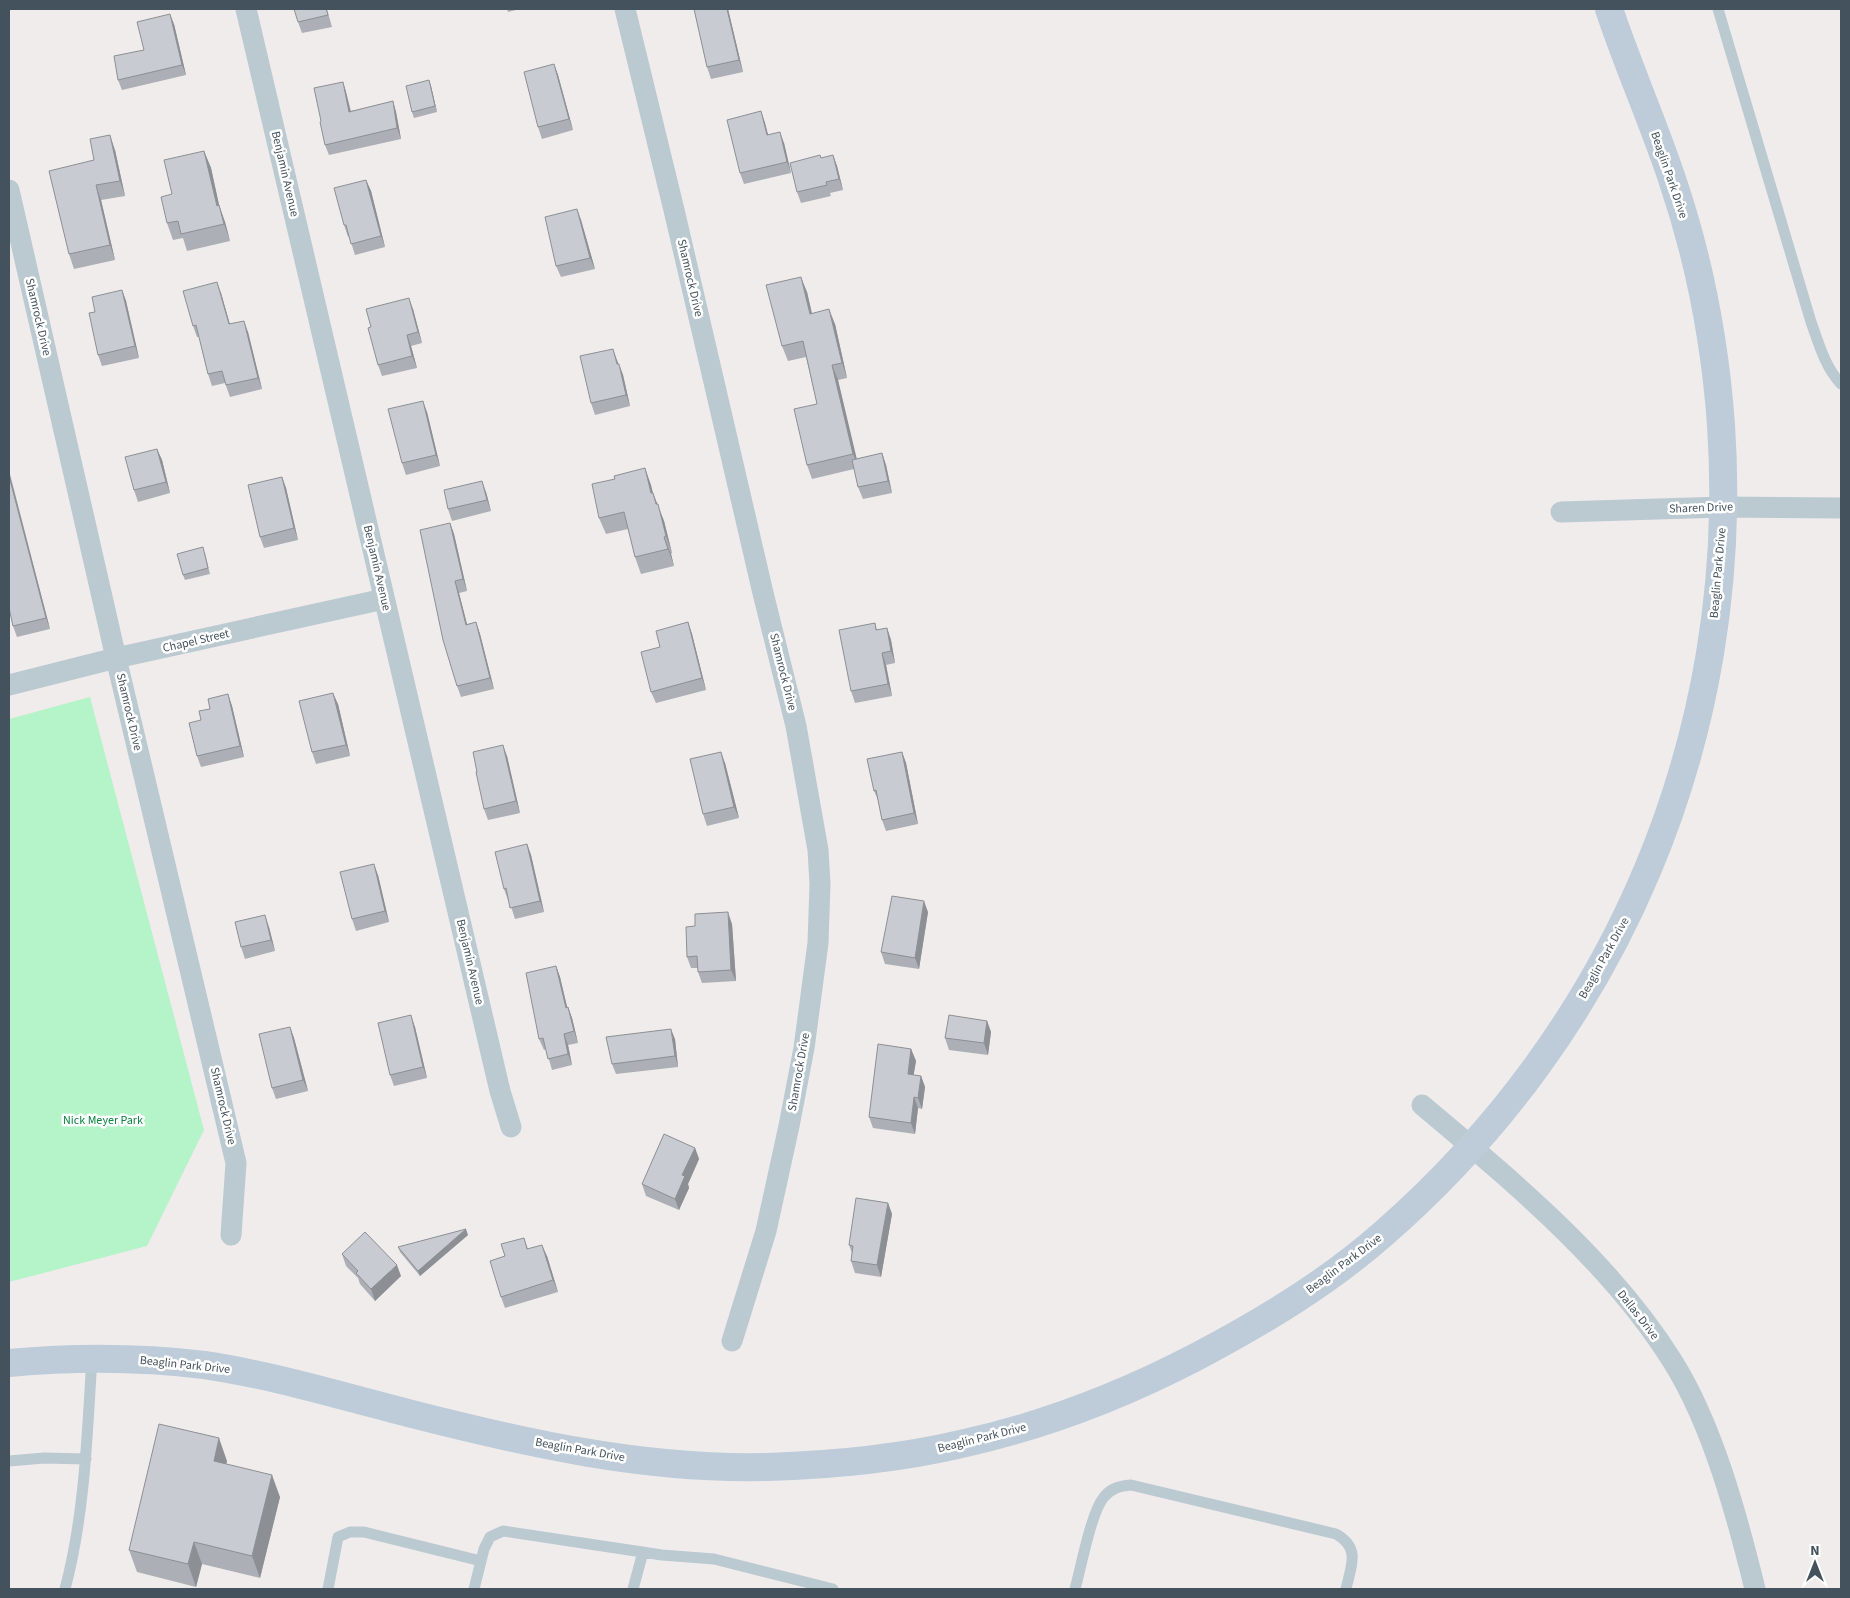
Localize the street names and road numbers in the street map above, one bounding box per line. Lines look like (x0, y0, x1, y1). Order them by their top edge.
street label: Benjamin Avenue (267, 129, 303, 219)
street label: Beaglin Park Drive (1646, 129, 1692, 221)
street label: Shamrock Drive (673, 237, 707, 319)
street label: Shamrock Drive (21, 276, 55, 358)
street label: Sharen Drive (1669, 498, 1733, 518)
street label: Benjamin Avenue (359, 523, 395, 613)
street label: Beaglin Park Drive (1706, 527, 1730, 619)
street label: Chapel Street (161, 625, 231, 657)
street label: Shamrock Drive (765, 631, 801, 713)
street label: Shamrock Drive (112, 671, 146, 753)
street label: Beaglin Park Drive (1575, 914, 1633, 1002)
street label: Benjamin Avenue (452, 917, 488, 1007)
street label: Shamrock Drive (784, 1031, 814, 1113)
street label: Shamrock Drive (206, 1065, 240, 1147)
street label: Beaglin Park Drive (1303, 1230, 1385, 1298)
street label: Dallas Drive (1613, 1287, 1663, 1344)
street label: Beaglin Park Drive (139, 1352, 231, 1378)
street label: Beaglin Park Drive (936, 1419, 1028, 1457)
street label: Beaglin Park Drive (534, 1434, 626, 1466)

